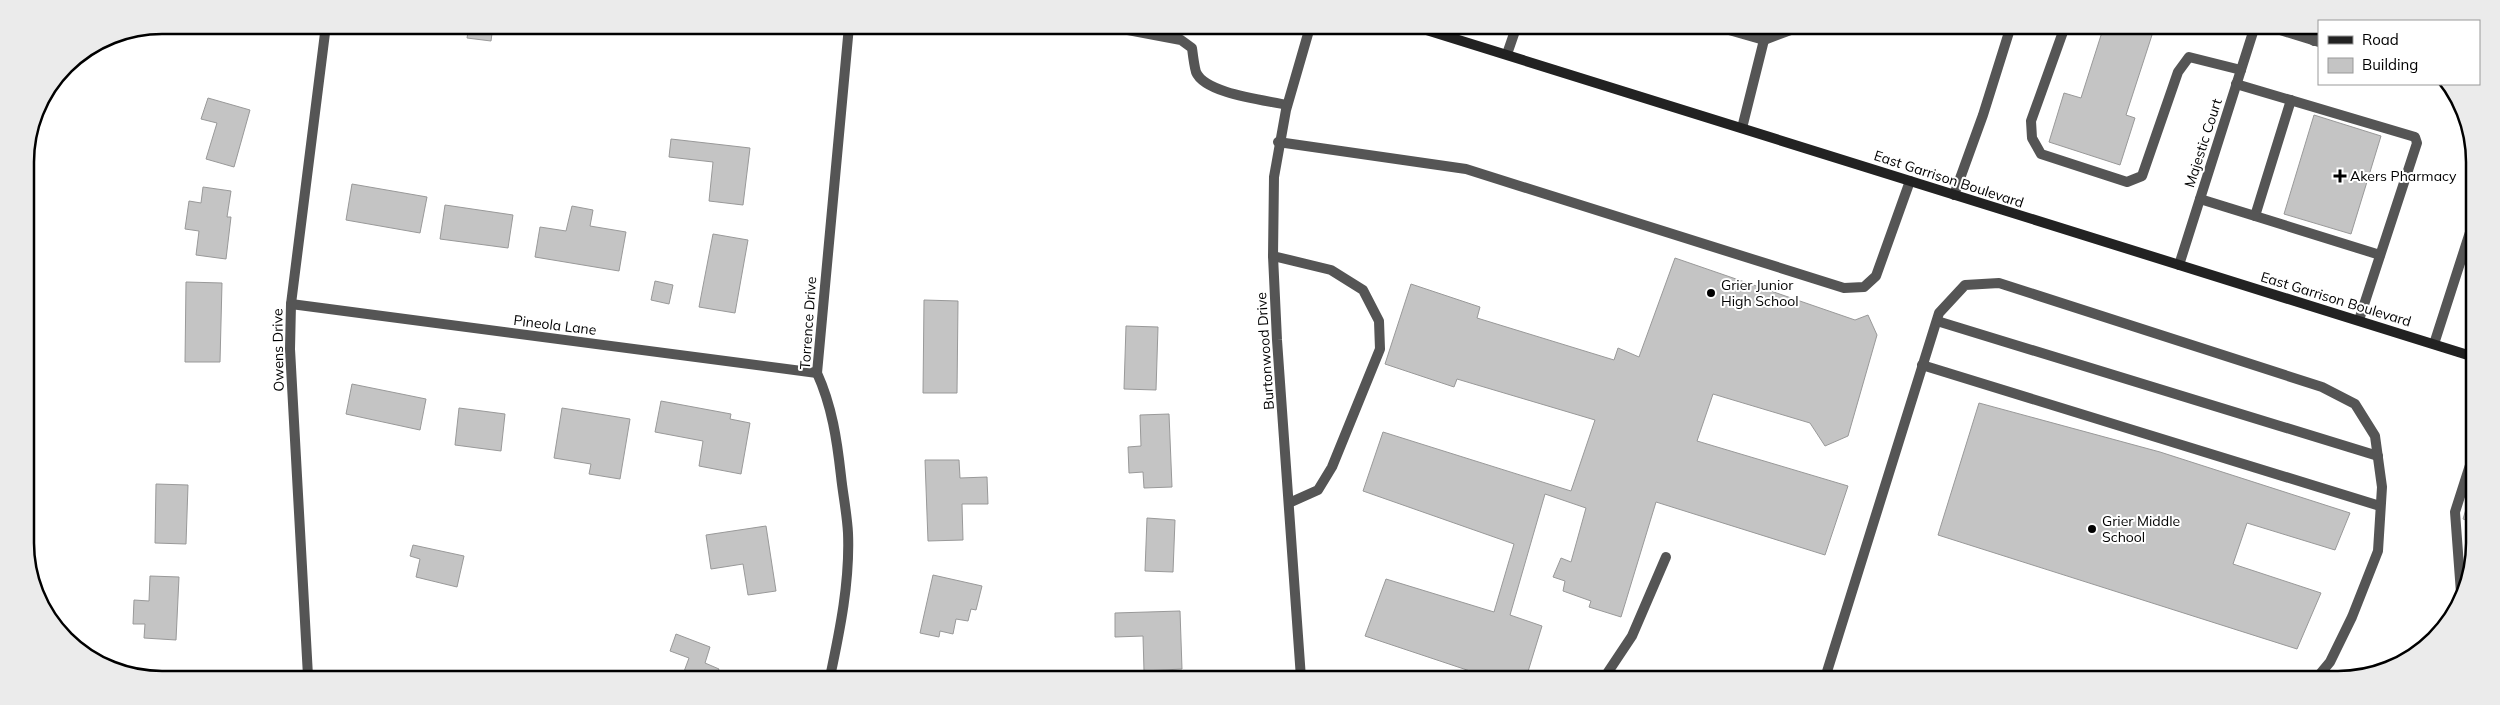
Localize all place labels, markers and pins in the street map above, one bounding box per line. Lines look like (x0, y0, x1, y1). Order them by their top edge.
place label: Akers Pharmacy (2350, 167, 2457, 185)
marker: Akers Pharmacy (2334, 170, 2346, 182)
place label: Grier Junior High School (1721, 276, 1799, 310)
marker: Grier Junior High School (1705, 287, 1717, 299)
place label: Grier Middle School (2102, 512, 2180, 546)
marker: Grier Middle School (2086, 523, 2098, 535)

